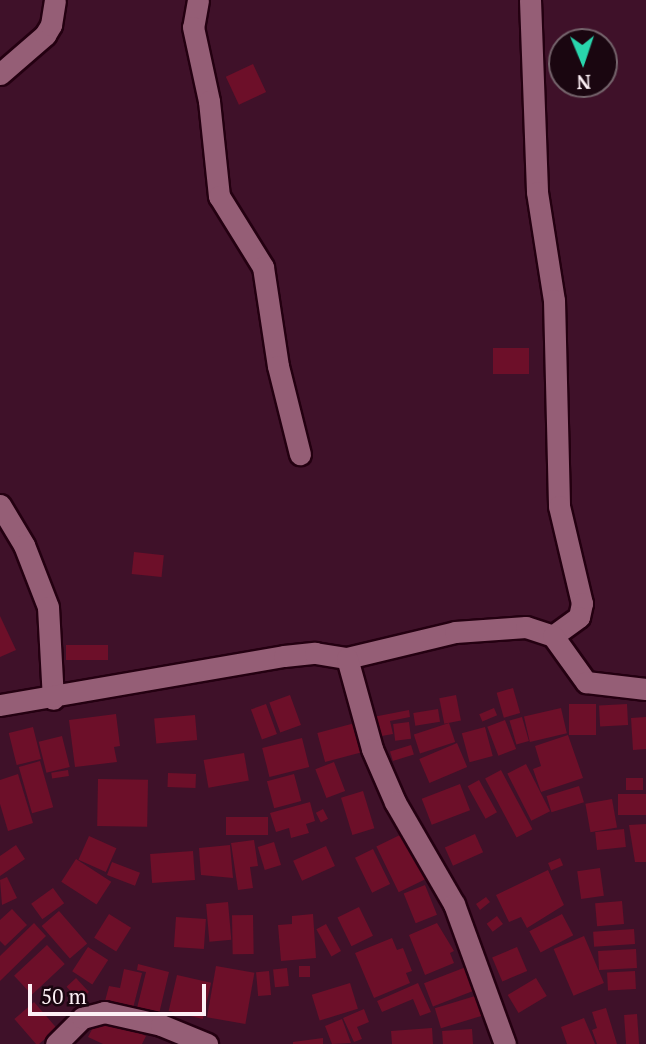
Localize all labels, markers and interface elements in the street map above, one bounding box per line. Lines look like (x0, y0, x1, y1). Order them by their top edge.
north arrow (548, 28, 618, 98)
text: N (576, 70, 591, 95)
scale bar (32, 970, 210, 1014)
text: 50 m (41, 982, 87, 1010)

